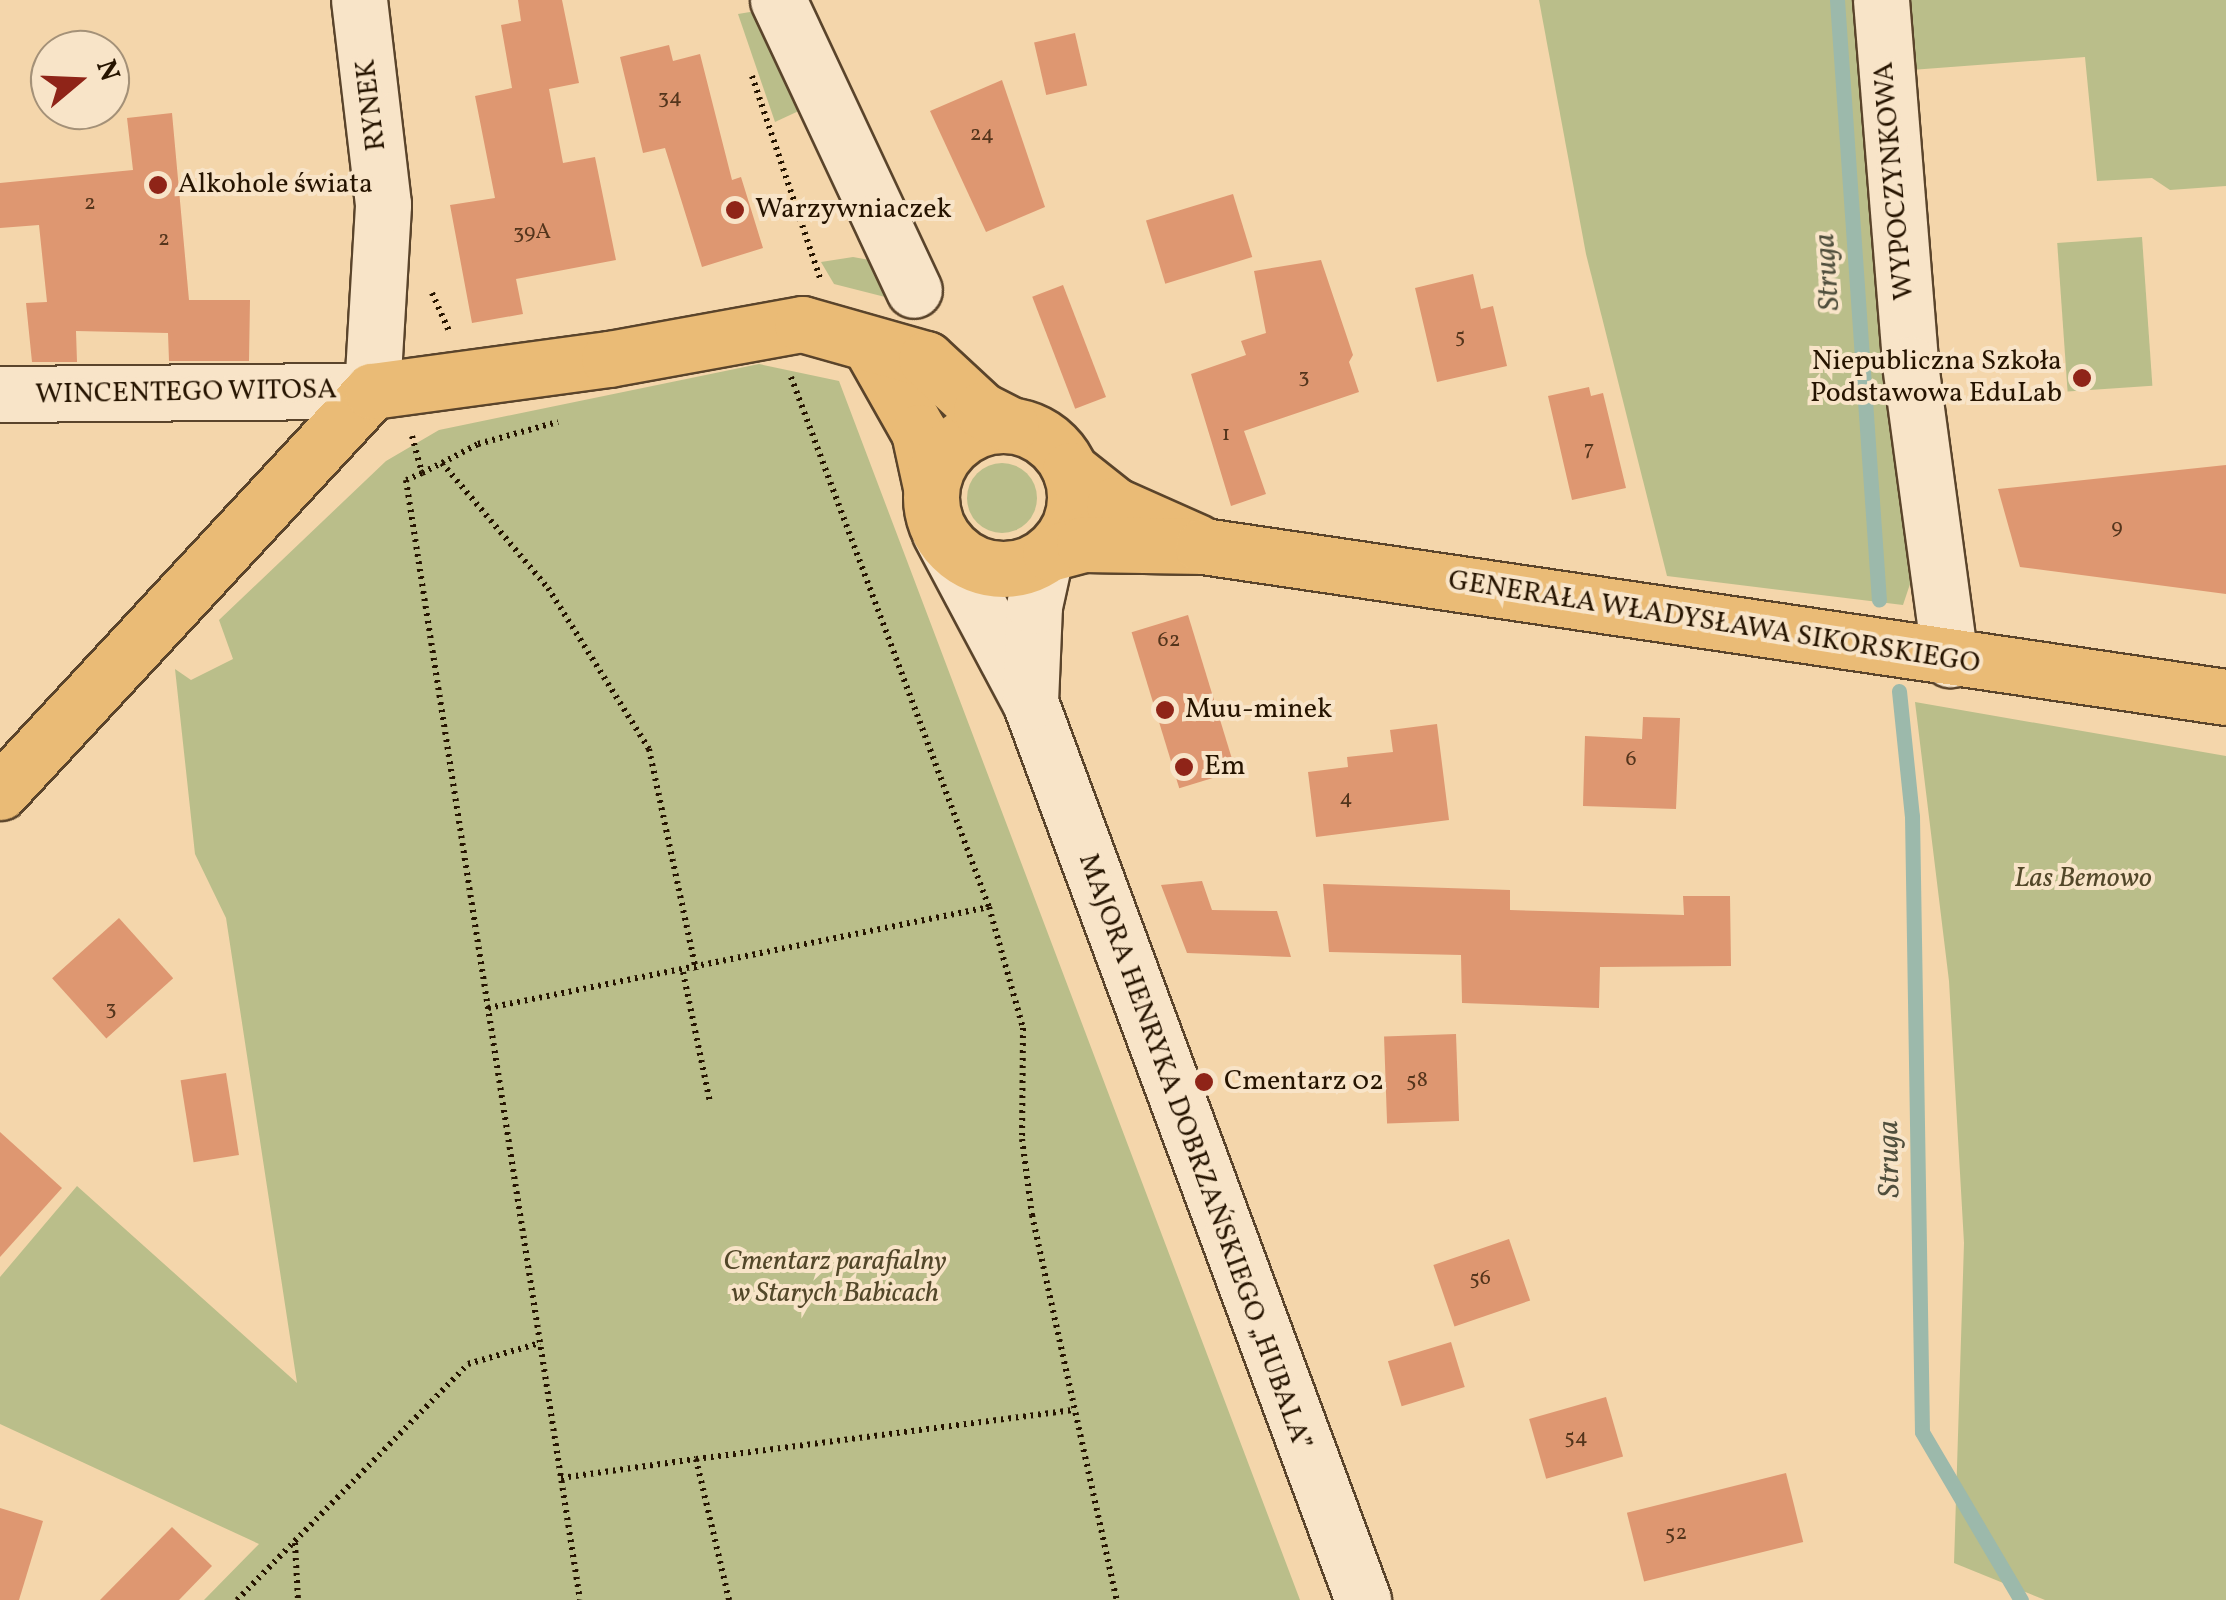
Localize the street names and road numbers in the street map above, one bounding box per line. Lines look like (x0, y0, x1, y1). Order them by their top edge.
street label: RYNEK (350, 57, 394, 153)
street label: WYPOCZYNKOWA (1868, 60, 1922, 302)
street label: WINCENTEGO WITOSA (34, 374, 338, 412)
street label: GENERAŁA WŁADYSŁAWA SIKORSKIEGO (1445, 564, 1983, 682)
street label: MAJORA HENRYKA DOBRZAŃSKIEGO „HUBALA” (1070, 849, 1318, 1455)

